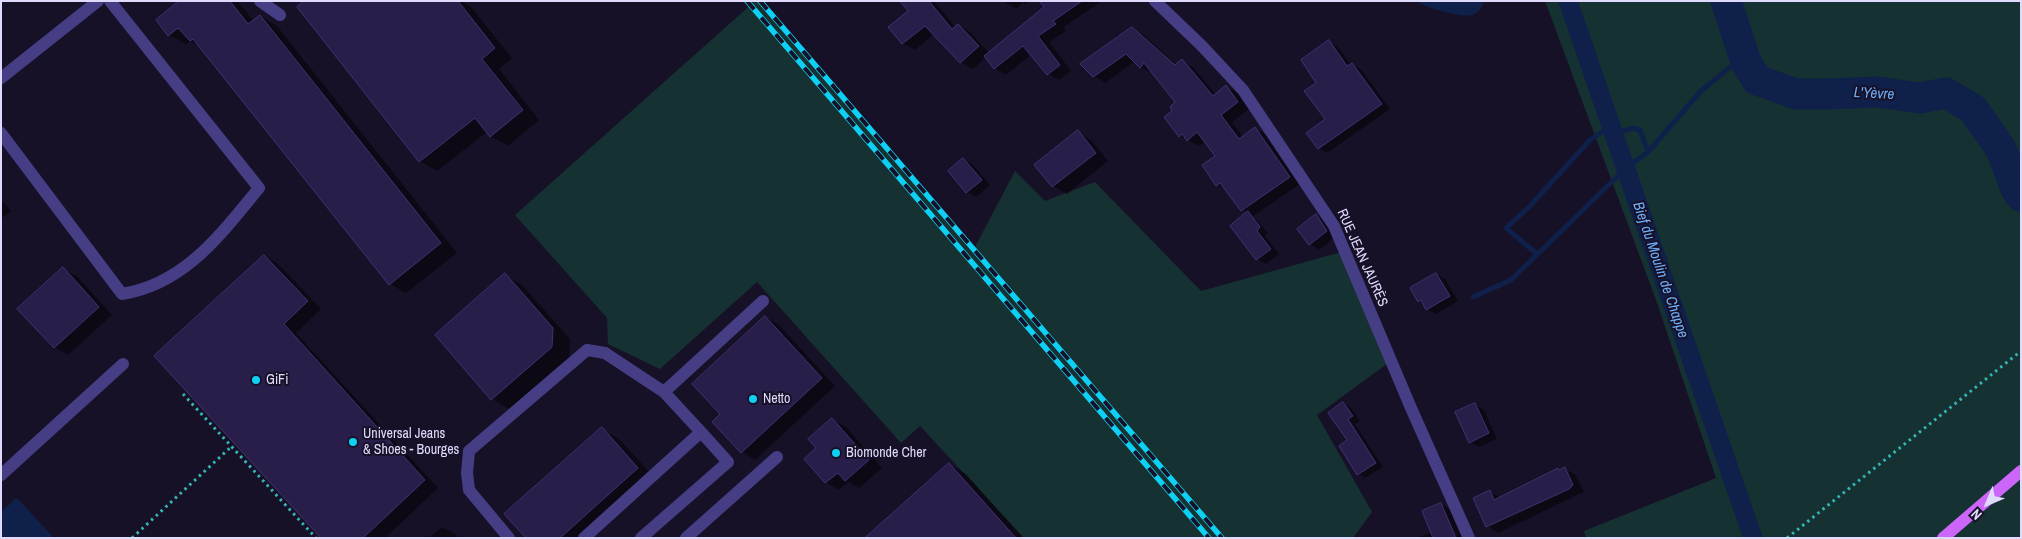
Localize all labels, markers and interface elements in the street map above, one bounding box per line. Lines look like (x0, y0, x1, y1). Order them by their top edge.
water label: L'Yèvre (1853, 84, 1895, 104)
water label: Bief du Moulin de Chappe (1628, 200, 1692, 340)
street label: RUE JEAN JAURÈS (1333, 207, 1391, 309)
place label: GiFi (266, 372, 288, 388)
marker: GiFi (250, 374, 262, 386)
place label: Netto (763, 391, 790, 407)
marker: Netto (747, 393, 759, 405)
place label: Universal Jeans & Shoes - Bourges (363, 426, 459, 458)
marker: Universal Jeans & Shoes - Bourges (347, 436, 359, 448)
place label: Biomonde Cher (846, 445, 926, 461)
marker: Biomonde Cher (830, 447, 842, 459)
north arrow (1962, 479, 2012, 529)
text: N (1967, 505, 1986, 524)

